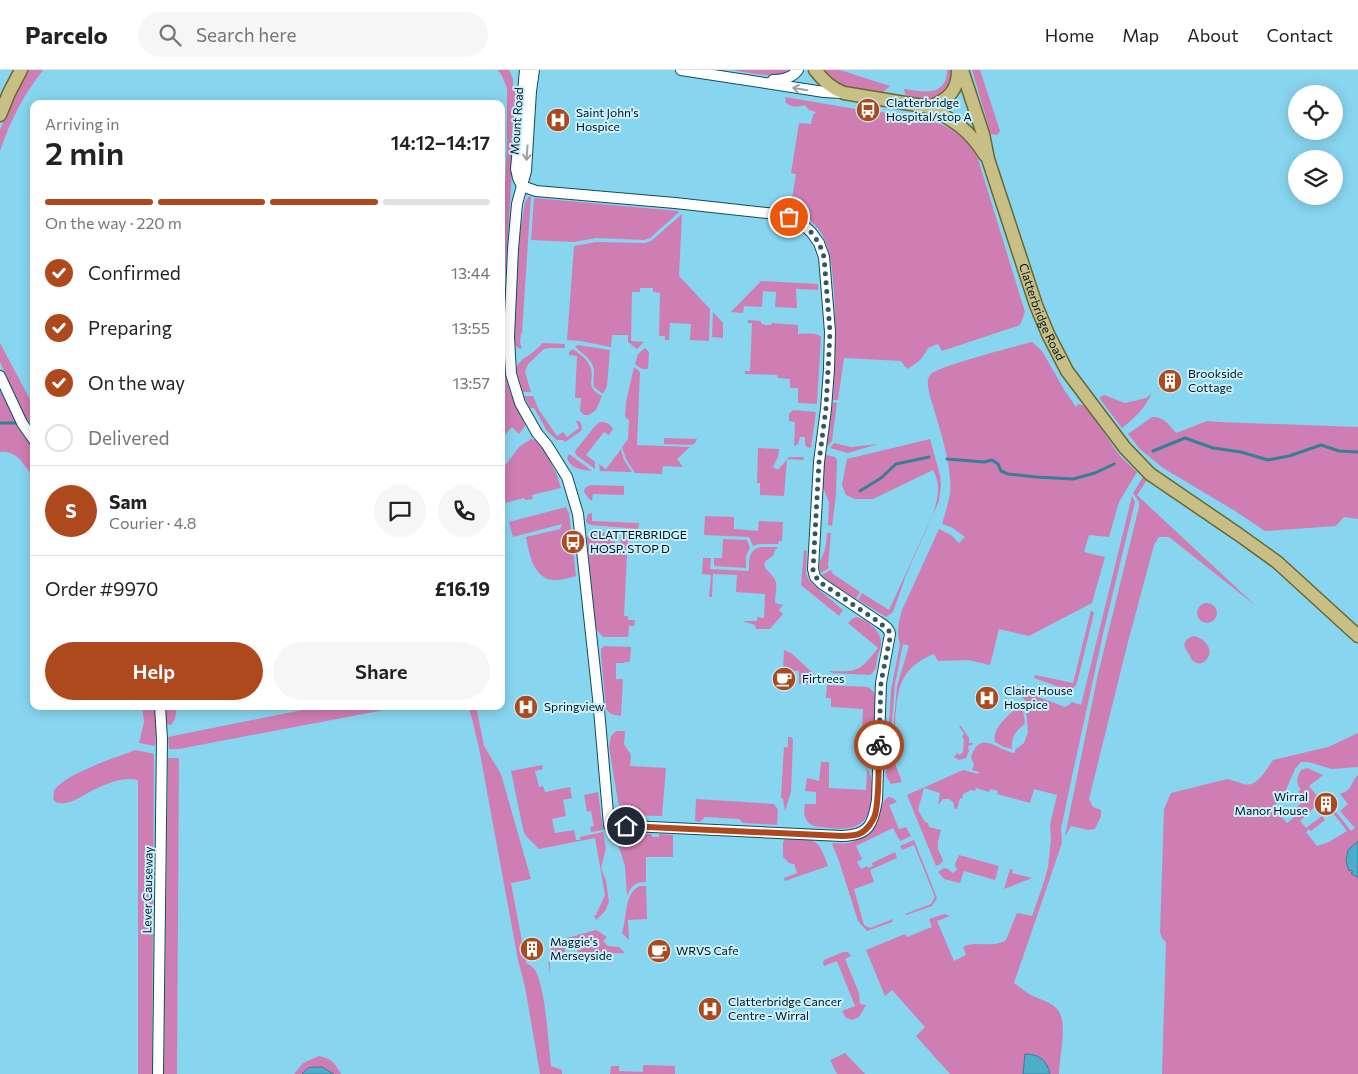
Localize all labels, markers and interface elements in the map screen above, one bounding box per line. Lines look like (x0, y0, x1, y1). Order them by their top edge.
search box (138, 12, 488, 57)
text: Parcelo (25, 20, 108, 49)
icon: search (156, 21, 184, 49)
text: Search here (196, 23, 296, 46)
text: Home (1045, 24, 1094, 46)
text: Map (1122, 24, 1159, 46)
text: About (1187, 24, 1239, 46)
text: Contact (1267, 24, 1333, 46)
one-way arrow (793, 83, 809, 93)
map controls (1288, 85, 1343, 205)
button: locate (1288, 85, 1343, 140)
street label: Mount Road (507, 87, 525, 155)
place label: Clatterbridge Hospital/stop A (886, 95, 972, 123)
bus stop icon: Clatterbridge Hospital/stop A (855, 97, 881, 123)
place label: Saint John's Hospice (576, 105, 639, 133)
hospital icon: Saint John's Hospice (545, 107, 571, 133)
text: Arriving in (45, 114, 119, 133)
text: 14:12–14:17 (391, 131, 490, 154)
text: 2 min (45, 132, 124, 172)
one-way arrow (522, 145, 532, 161)
button: layers (1288, 150, 1343, 205)
pin (768, 196, 810, 238)
icon: bag (775, 203, 803, 231)
text: On the way · 220 m (45, 213, 182, 232)
icon: check (45, 259, 73, 287)
text: Confirmed (88, 261, 181, 284)
street label: Clatterbridge Road (1017, 261, 1068, 362)
text: 13:44 (451, 263, 490, 282)
icon: check (45, 314, 73, 342)
text: Preparing (88, 316, 172, 339)
text: 13:55 (452, 318, 490, 337)
place label: Brookside Cottage (1188, 366, 1243, 394)
building icon: Brookside Cottage (1157, 368, 1183, 394)
icon: check (45, 369, 73, 397)
text: On the way (88, 371, 185, 394)
text: 13:57 (453, 373, 490, 392)
text: Delivered (88, 426, 169, 449)
button: chat (374, 485, 426, 537)
button: phone (438, 485, 490, 537)
text: Sam (109, 490, 147, 513)
text: S (65, 499, 77, 522)
text: Courier · 4.8 (109, 513, 196, 532)
place label: CLATTERBRIDGE HOSP. STOP D (590, 527, 687, 555)
bus stop icon: CLATTERBRIDGE HOSP. STOP D (560, 529, 586, 555)
text: Order #9970 (45, 577, 158, 600)
text: £16.19 (435, 577, 490, 600)
button: Help (45, 642, 263, 700)
button: Share (273, 642, 490, 700)
cafe icon: Firtrees (771, 666, 797, 692)
place label: Firtrees (802, 671, 844, 685)
place label: Claire House Hospice (1004, 683, 1073, 711)
hospital icon: Claire House Hospice (974, 685, 1000, 711)
hospital icon: Springview (513, 694, 539, 720)
place label: Springview (544, 699, 605, 713)
courier (854, 720, 904, 770)
icon: bike (865, 731, 893, 759)
place label: Wirral Manor House (1235, 789, 1308, 817)
building icon: Wirral Manor House (1313, 791, 1339, 817)
pin (605, 805, 647, 847)
icon: home (612, 812, 640, 840)
street label: Lever Causeway (139, 846, 155, 934)
place label: Maggie's Merseyside (550, 934, 612, 962)
building icon: Maggie's Merseyside (519, 936, 545, 962)
cafe icon: WRVS Cafe (646, 938, 672, 964)
place label: WRVS Cafe (676, 943, 739, 957)
place label: Clatterbridge Cancer Centre - Wirral (728, 994, 842, 1022)
hospital icon: Clatterbridge Cancer Centre - Wirral (697, 996, 723, 1022)

